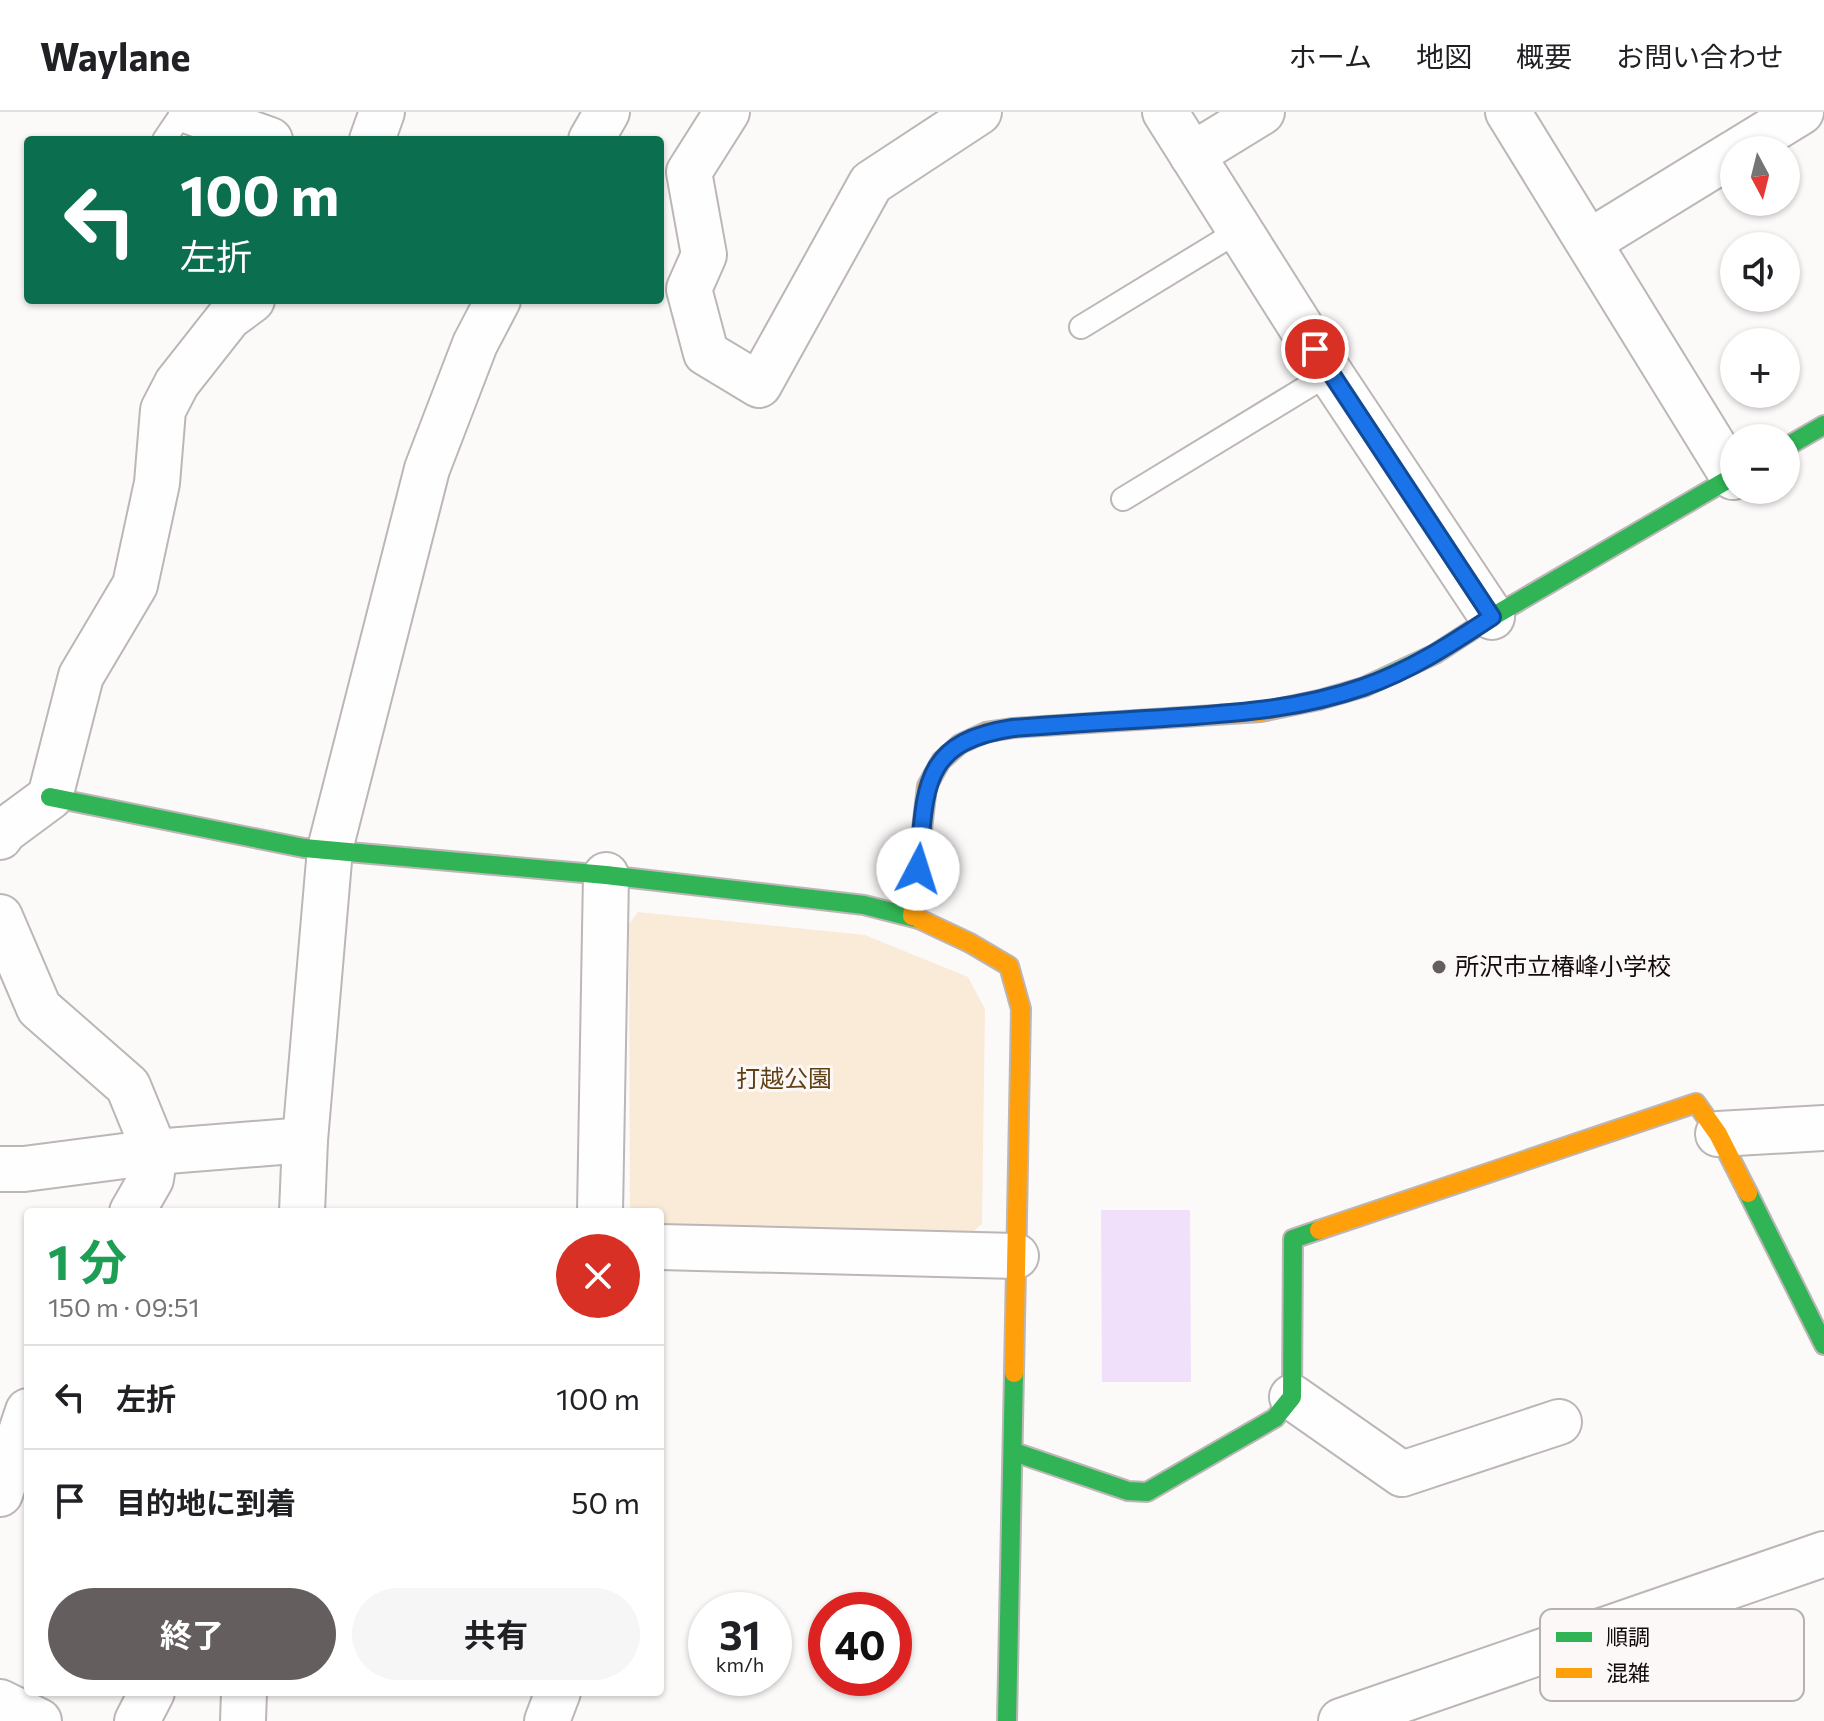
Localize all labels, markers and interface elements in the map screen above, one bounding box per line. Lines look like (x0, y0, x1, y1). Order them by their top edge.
text: Waylane (40, 32, 190, 79)
text: ホーム (1289, 39, 1372, 73)
text: 地図 (1416, 39, 1472, 73)
text: 概要 (1516, 39, 1572, 73)
text: お問い合わせ (1616, 39, 1784, 73)
north arrow (1720, 136, 1800, 216)
map controls (1720, 136, 1800, 504)
text: 100 m (180, 159, 339, 228)
icon: left (48, 168, 152, 272)
button: sound (1720, 232, 1800, 312)
text: 左折 (180, 233, 252, 277)
pin (1281, 315, 1349, 383)
icon: arrive (1293, 327, 1337, 371)
button: + (1720, 328, 1800, 408)
button: − (1720, 424, 1800, 504)
position arrow (876, 827, 960, 911)
place label: 所沢市立椿峰小学校 (1455, 951, 1671, 980)
marker: 所沢市立椿峰小学校 (1430, 958, 1448, 976)
park label: 打越公園 (736, 1063, 832, 1092)
text: 1 分 (48, 1231, 127, 1290)
button: close (556, 1234, 640, 1318)
text: 150 m · 09:51 (48, 1291, 200, 1322)
icon: left (48, 1375, 92, 1419)
text: 左折 (116, 1379, 176, 1416)
text: 100 m (556, 1379, 640, 1416)
icon: arrive (48, 1479, 92, 1523)
text: 目的地に到着 (116, 1483, 296, 1520)
text: 50 m (571, 1483, 640, 1520)
button: 終了 (48, 1588, 336, 1680)
button: 共有 (352, 1588, 640, 1680)
speed limit sign: 40 (808, 1592, 912, 1696)
text: 31 (719, 1609, 761, 1658)
legend (1540, 1609, 1804, 1701)
text: 順調 (1606, 1623, 1650, 1650)
text: km/h (716, 1652, 764, 1676)
text: 混雑 (1606, 1659, 1650, 1686)

